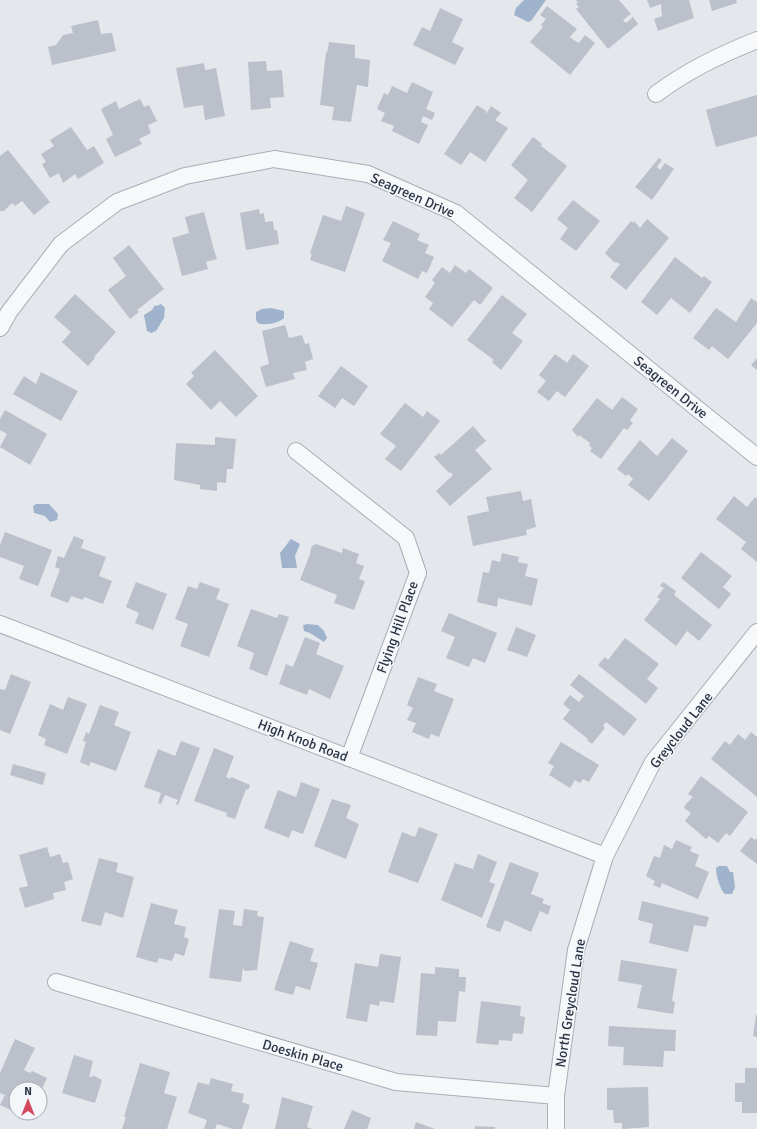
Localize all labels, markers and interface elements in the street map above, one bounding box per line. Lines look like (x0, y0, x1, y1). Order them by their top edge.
street label: Seagreen Drive (368, 169, 457, 222)
street label: Seagreen Drive (630, 352, 711, 422)
street label: Flying Hill Place (373, 579, 422, 676)
street label: Greycloud Lane (646, 689, 716, 772)
street label: High Knob Road (255, 716, 350, 765)
street label: North Greycloud Lane (552, 938, 589, 1069)
street label: Doeskin Place (260, 1036, 345, 1075)
north arrow (8, 1081, 48, 1121)
text: N (24, 1085, 32, 1098)

